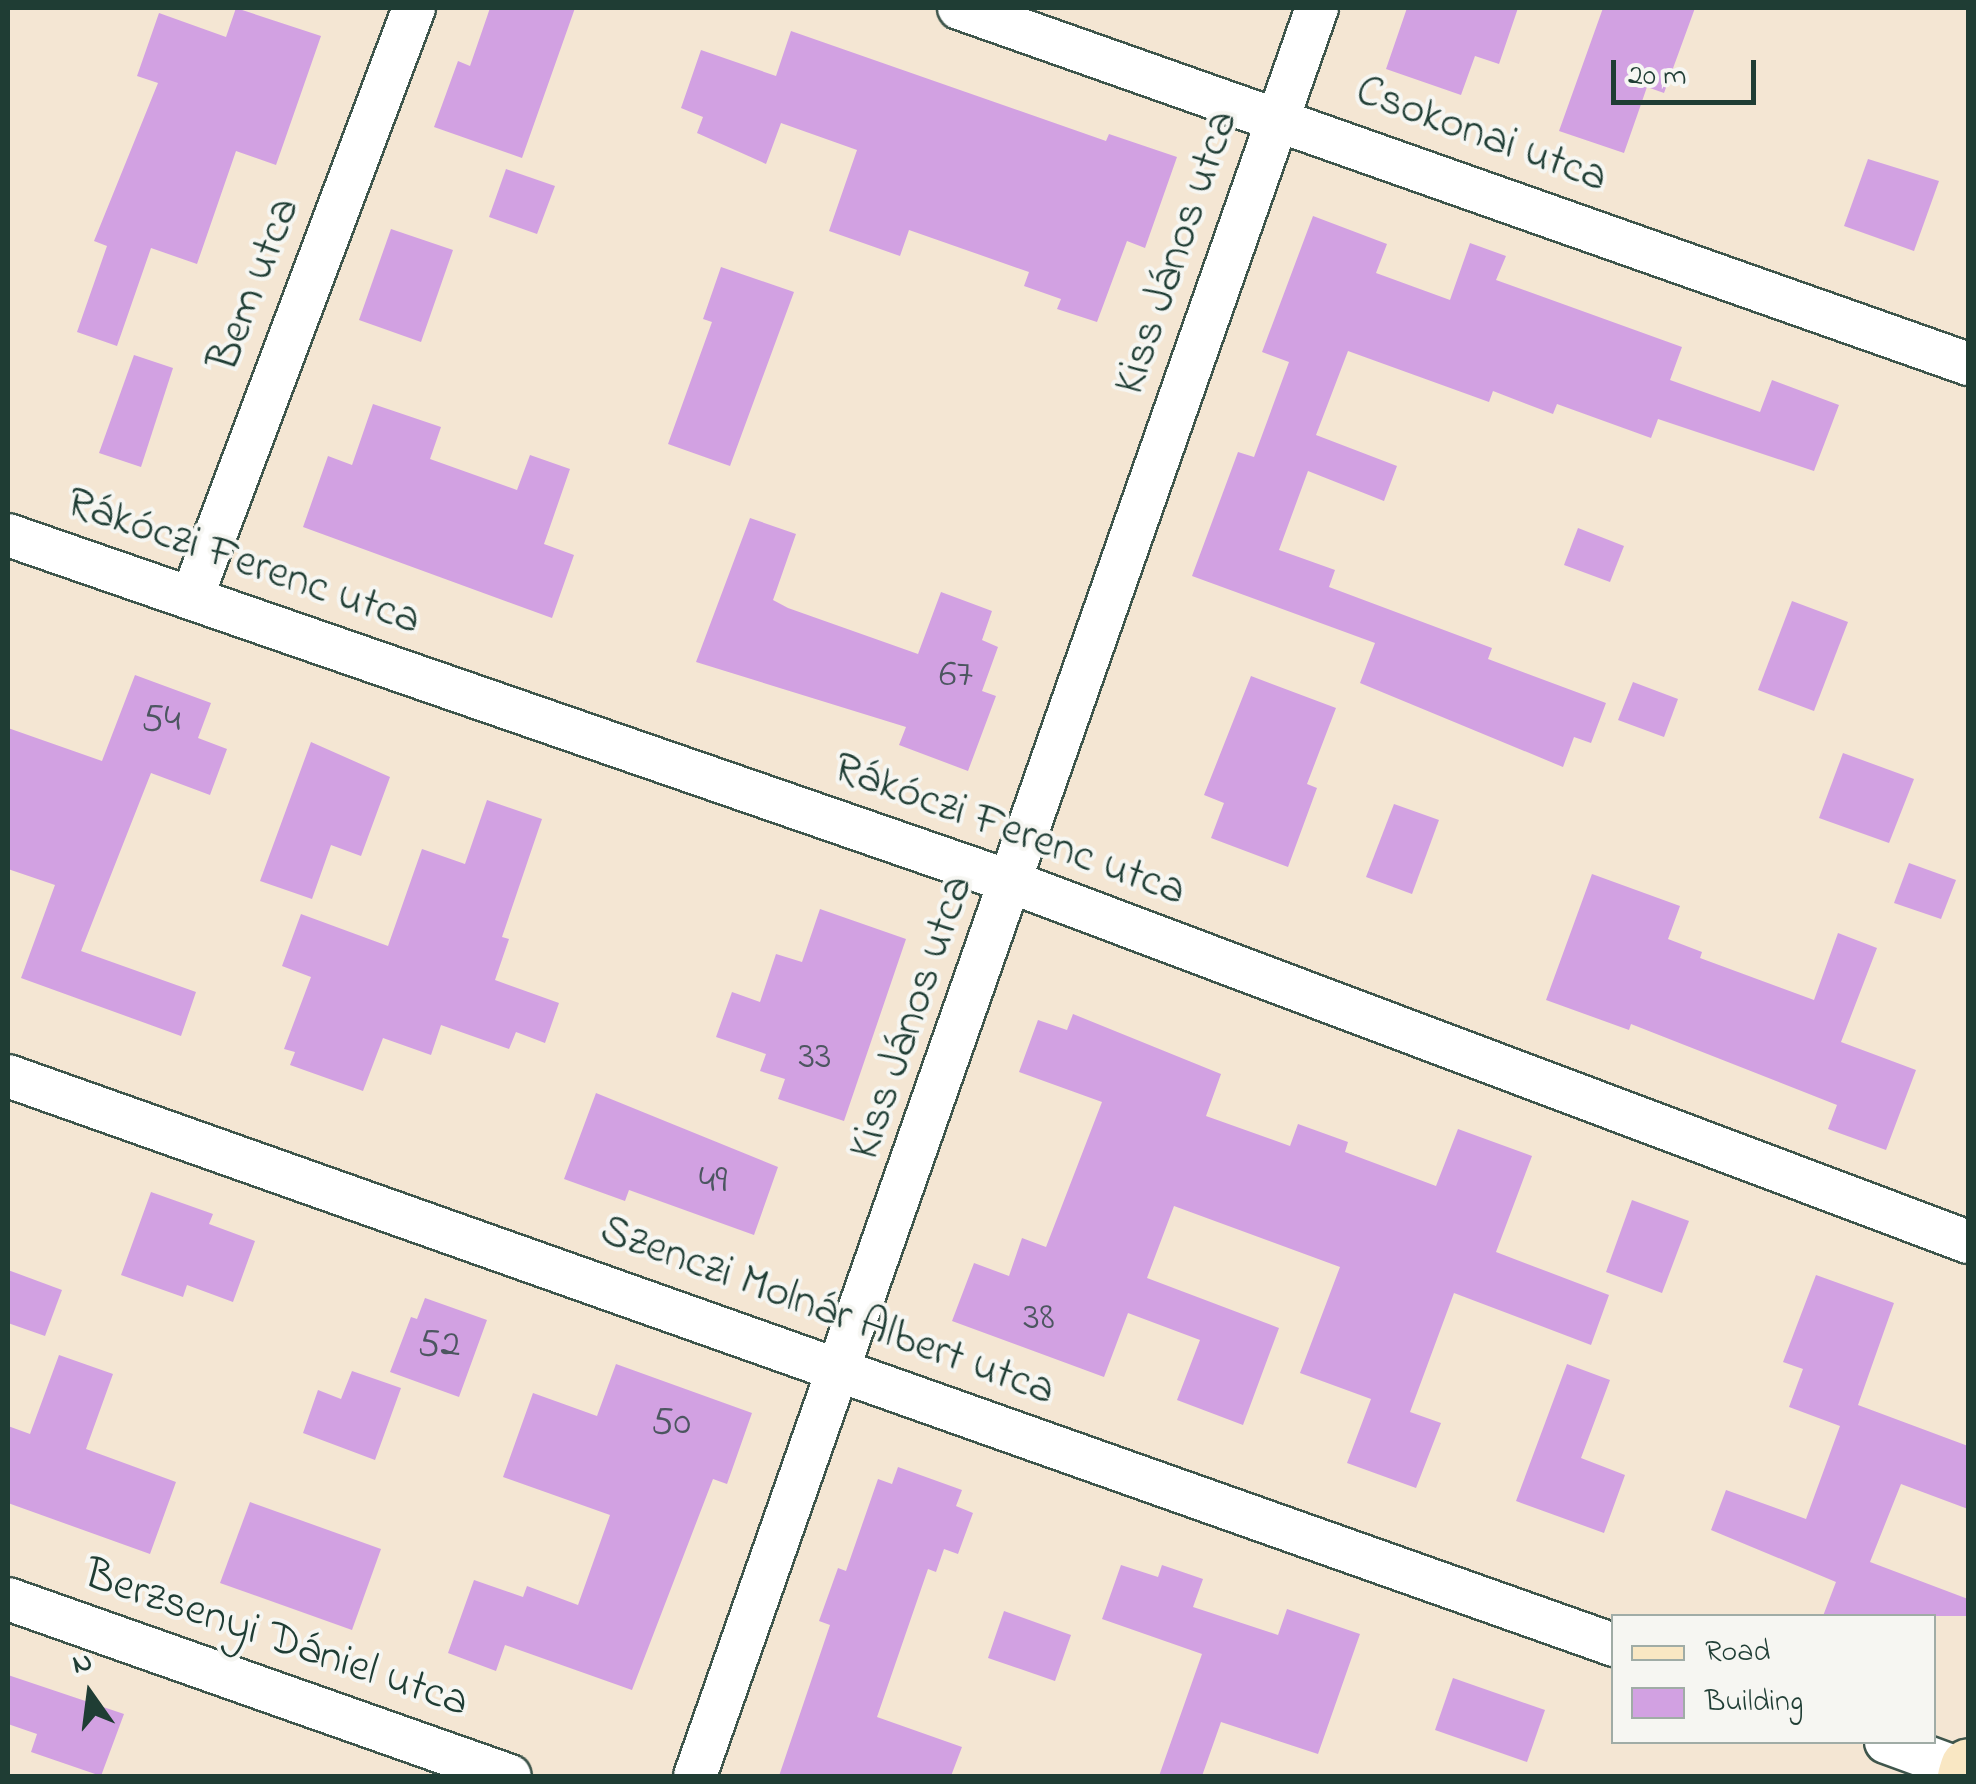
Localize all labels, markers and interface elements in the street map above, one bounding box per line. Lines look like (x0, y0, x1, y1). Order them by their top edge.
scale bar (1616, 40, 1761, 102)
text: 20 m (1628, 55, 1687, 99)
street label: Csokonai utca (1348, 66, 1614, 206)
street label: Kiss János utca (1104, 104, 1252, 402)
street label: Bem utca (198, 191, 314, 379)
street label: Rákóczi Ferenc utca (59, 477, 427, 649)
house number: 67 (939, 652, 973, 700)
house number: 54 (141, 697, 181, 745)
street label: Rákóczi Ferenc utca (826, 742, 1192, 920)
street label: Kiss János utca (839, 869, 987, 1167)
house number: 33 (798, 1034, 832, 1082)
house number: 49 (699, 1158, 727, 1206)
street label: Szenczi Molnár Albert utca (592, 1205, 1062, 1419)
house number: 38 (1023, 1295, 1055, 1343)
house number: 52 (418, 1322, 460, 1370)
house number: 50 (651, 1400, 691, 1448)
street label: Berzsenyi Dániel utca (77, 1549, 475, 1731)
legend (1611, 1614, 1936, 1744)
text: Road (1705, 1631, 1770, 1675)
text: N (68, 1642, 97, 1687)
north arrow (40, 1644, 140, 1744)
text: Building (1705, 1681, 1803, 1725)

